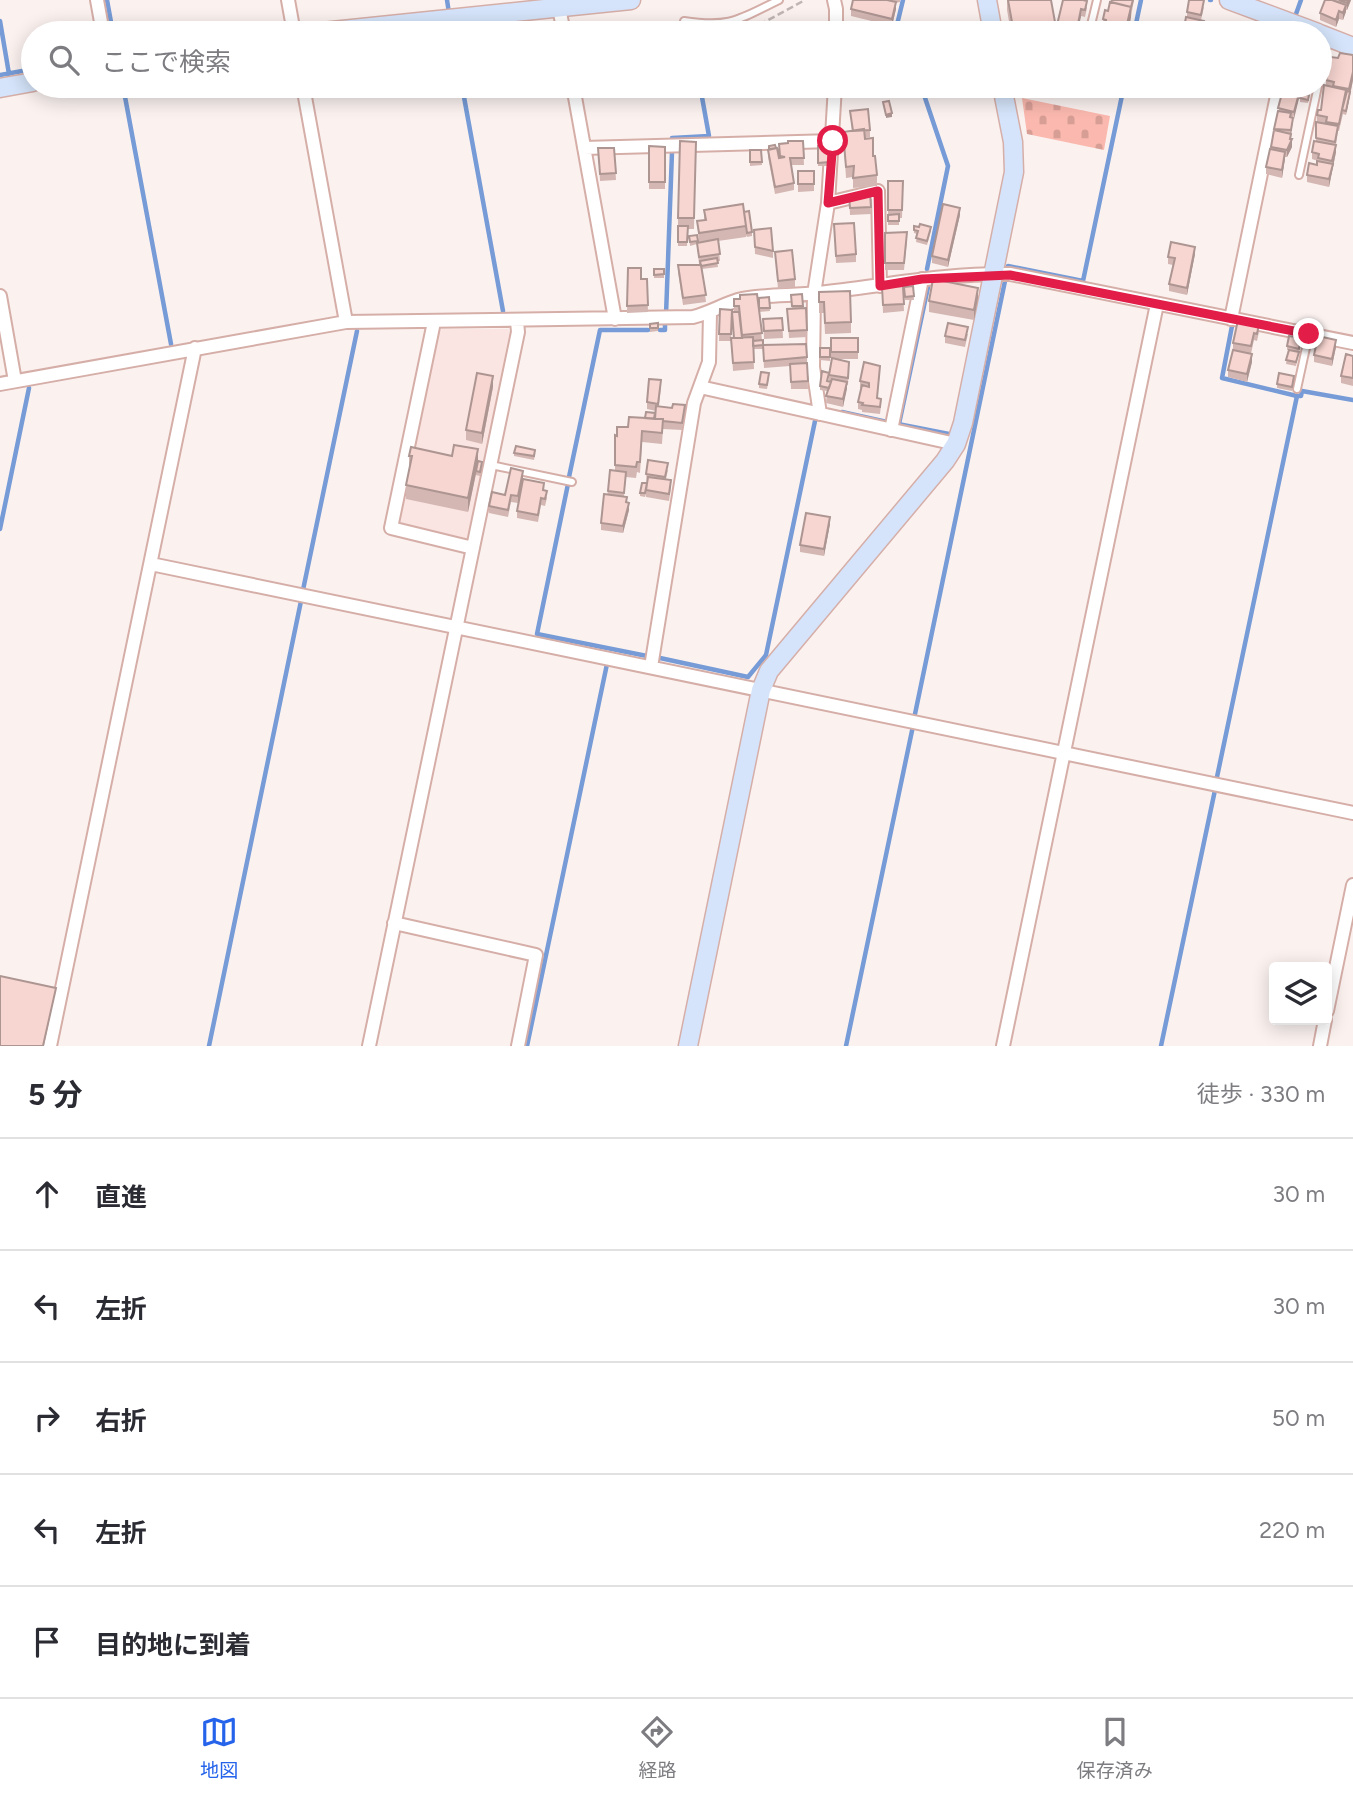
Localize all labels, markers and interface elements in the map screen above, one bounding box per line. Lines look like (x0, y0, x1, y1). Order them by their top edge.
search box (21, 21, 1332, 98)
icon: search (45, 41, 83, 79)
text: ここで検索 (101, 46, 231, 78)
route start (817, 125, 848, 156)
route end (1293, 318, 1324, 349)
map controls (1269, 962, 1332, 1025)
button: layers (1269, 962, 1332, 1025)
text: 5 分 (28, 1076, 83, 1113)
text: 徒歩 · 330 m (1197, 1080, 1325, 1108)
icon: ahead (28, 1175, 66, 1213)
text: 30 m (1272, 1180, 1325, 1208)
text: 直進 (95, 1181, 147, 1213)
icon: left (28, 1287, 66, 1325)
text: 30 m (1272, 1292, 1325, 1320)
text: 左折 (95, 1293, 147, 1325)
icon: right (28, 1399, 66, 1437)
text: 50 m (1272, 1404, 1325, 1432)
text: 右折 (95, 1405, 147, 1437)
icon: left (28, 1511, 66, 1549)
text: 220 m (1259, 1516, 1325, 1544)
text: 左折 (95, 1517, 147, 1549)
icon: arrive (28, 1623, 66, 1661)
text: 目的地に到着 (95, 1629, 251, 1661)
tab: 地図 (200, 1713, 238, 1782)
tab: 経路 (638, 1713, 677, 1782)
tab: 保存済み (1077, 1713, 1153, 1782)

